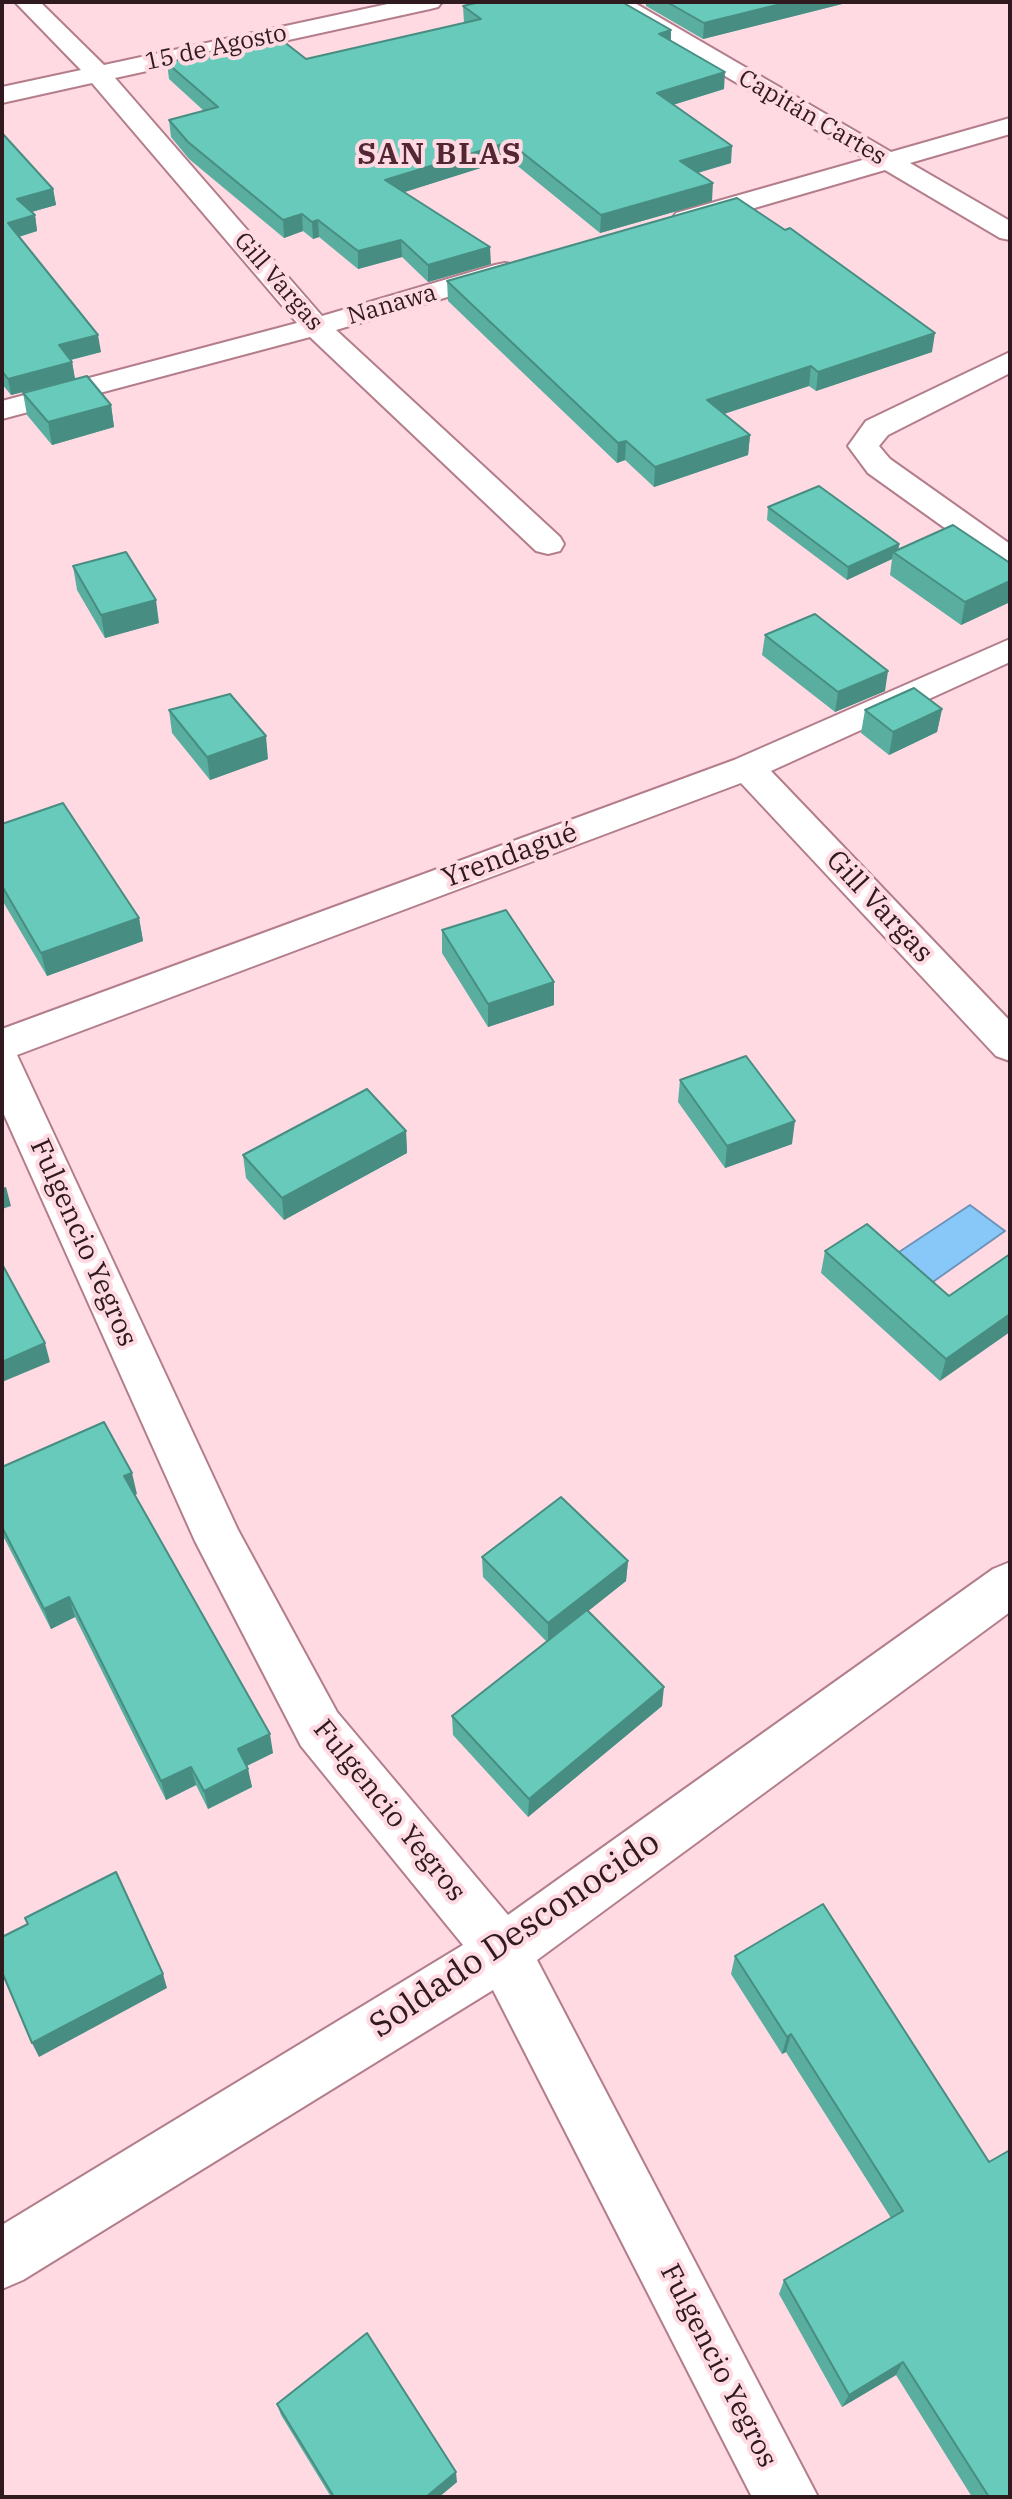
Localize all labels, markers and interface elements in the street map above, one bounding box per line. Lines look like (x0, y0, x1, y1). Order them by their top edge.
street label: 15 de Agosto (143, 19, 289, 77)
street label: Capitán Cartes (733, 64, 891, 172)
district label: SAN BLAS (357, 137, 523, 173)
street label: Gill Vargas (228, 227, 328, 337)
street label: Nanawa (344, 279, 440, 331)
street label: Yrendagué (438, 816, 582, 896)
street label: Gill Vargas (819, 844, 939, 970)
street label: Fulgencio Yegros (22, 1134, 144, 1352)
street label: Fulgencio Yegros (305, 1713, 473, 1909)
street label: Soldado Desconocido (362, 1823, 668, 2047)
street label: Fulgencio Yegros (652, 2259, 784, 2473)

